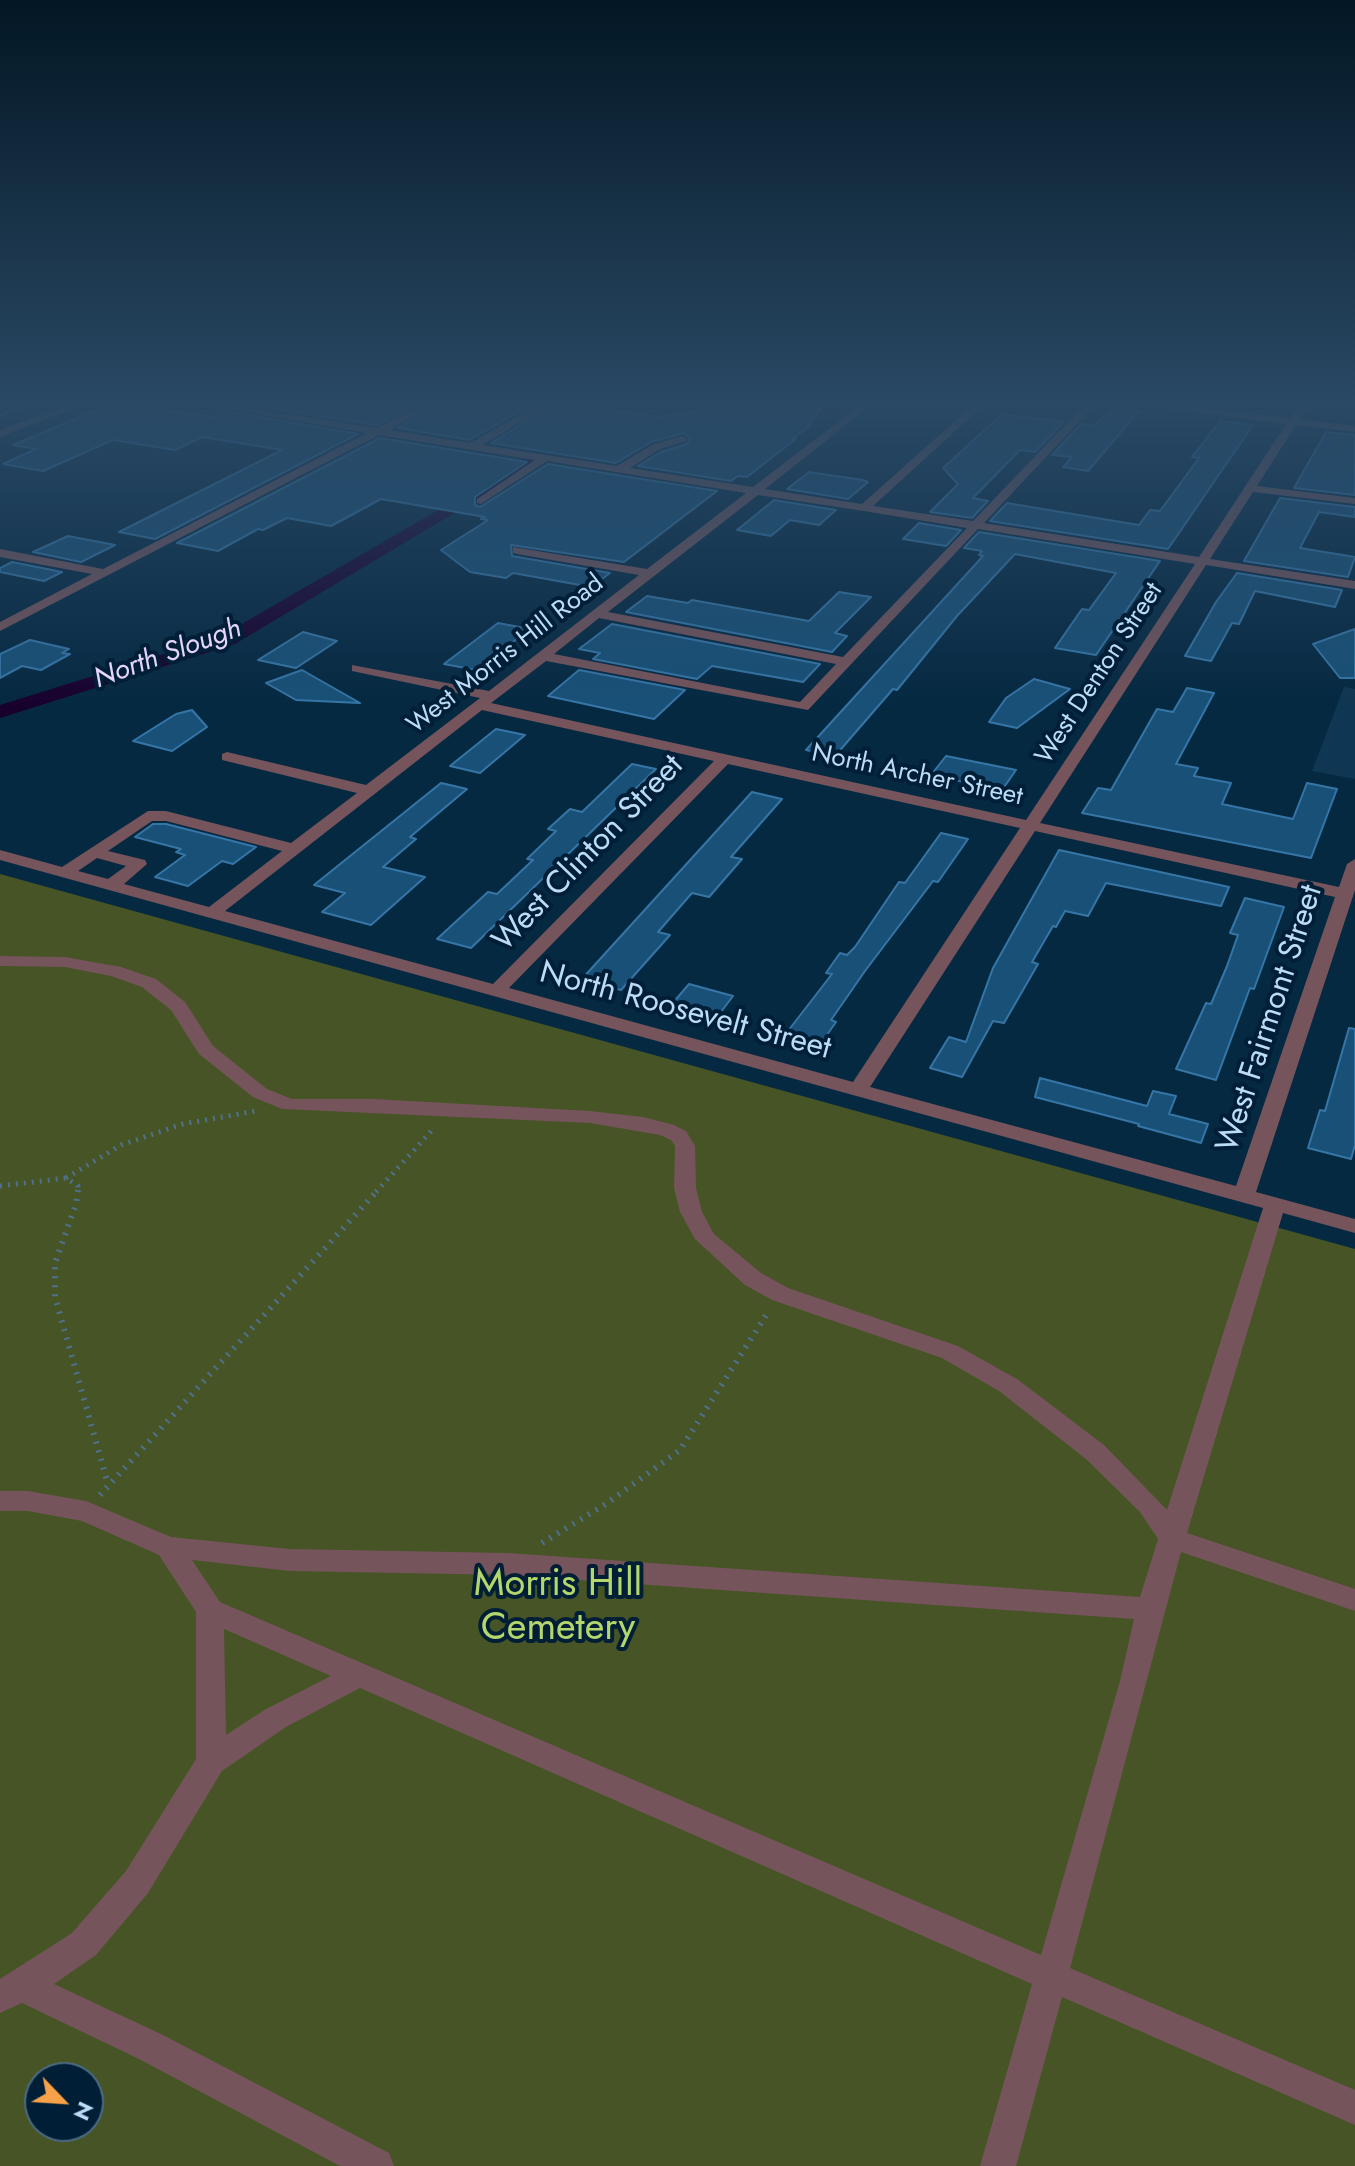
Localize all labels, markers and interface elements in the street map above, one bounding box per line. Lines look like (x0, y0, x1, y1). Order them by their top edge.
street label: West Morris Hill Road (401, 569, 611, 741)
street label: West Denton Street (1030, 577, 1170, 771)
water label: North Slough (90, 613, 246, 697)
street label: North Archer Street (809, 738, 1025, 814)
street label: West Clinton Street (486, 748, 692, 960)
street label: West Fairmont Street (1210, 881, 1332, 1157)
street label: North Roosevelt Street (535, 955, 835, 1069)
park label: Morris Hill Cemetery (474, 1563, 642, 1652)
north arrow (24, 2062, 104, 2142)
text: N (66, 2097, 102, 2126)

